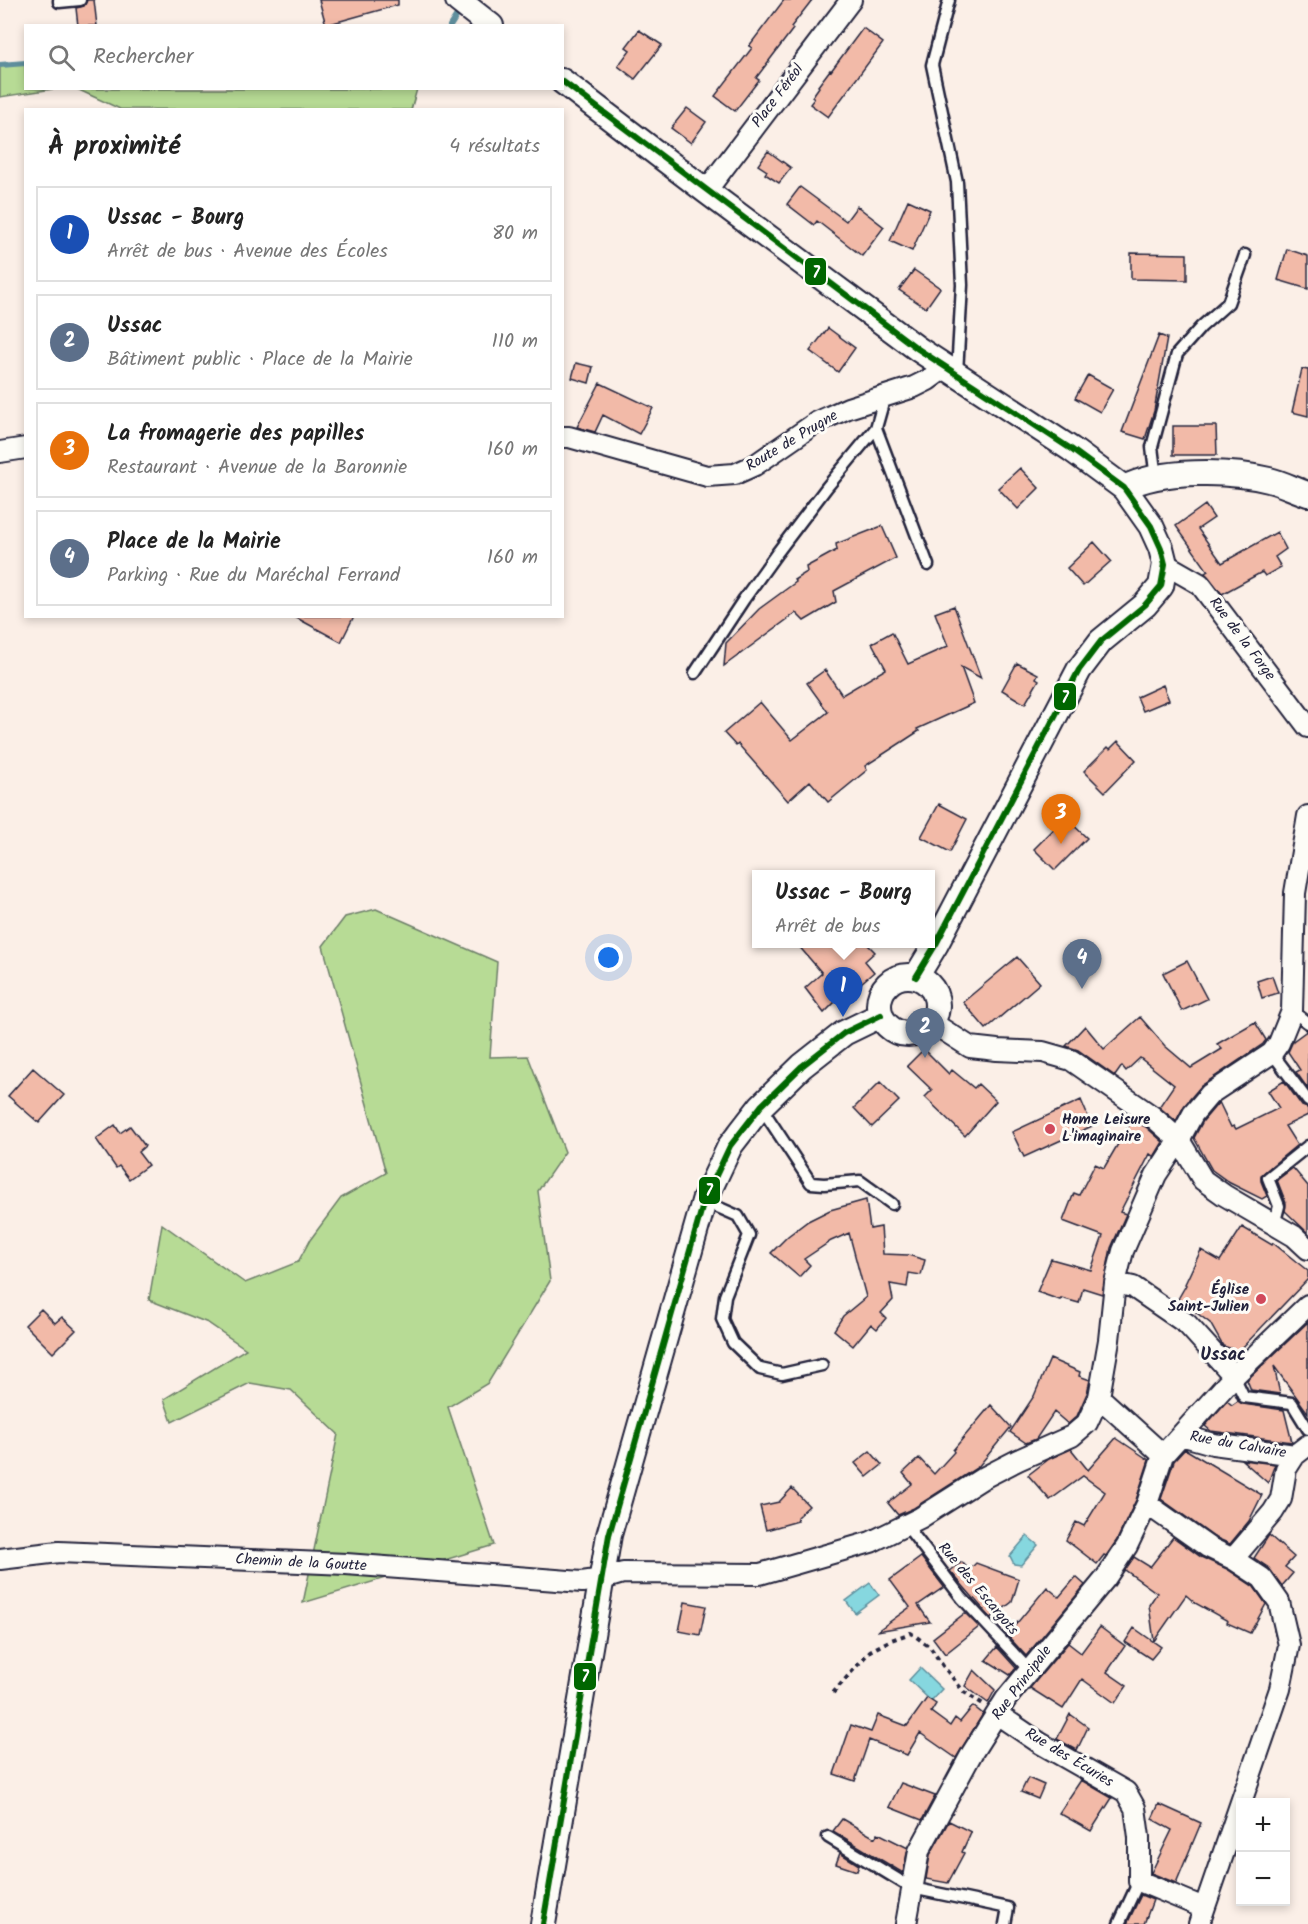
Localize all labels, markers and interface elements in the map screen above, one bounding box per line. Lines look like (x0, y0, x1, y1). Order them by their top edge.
search box (24, 24, 564, 90)
text: Rechercher (93, 40, 193, 75)
icon: search (45, 41, 78, 74)
street label: Place Féréol (746, 59, 810, 133)
text: À proximité (48, 126, 180, 168)
text: 4 résultats (449, 131, 540, 163)
text: Ussac - Bourg (107, 201, 244, 236)
text: 1 (66, 218, 73, 250)
text: 80 m (492, 218, 538, 250)
text: Arrêt de bus · Avenue des Écoles (107, 236, 388, 268)
line badge: 7 (804, 257, 827, 286)
text: 7 (812, 261, 820, 286)
text: Ussac (107, 309, 163, 344)
text: 2 (64, 326, 75, 358)
text: 110 m (492, 326, 538, 358)
text: Bâtiment public · Place de la Mairie (107, 344, 413, 376)
street label: Route de Prugne (741, 404, 843, 478)
text: La fromagerie des papilles (107, 417, 364, 452)
text: 3 (64, 434, 75, 466)
text: 160 m (487, 434, 538, 466)
text: Restaurant · Avenue de la Baronnie (107, 452, 407, 484)
text: Place de la Mairie (107, 525, 281, 560)
text: 4 (64, 542, 75, 574)
text: 160 m (487, 542, 538, 574)
text: Parking · Rue du Maréchal Ferrand (107, 560, 400, 592)
street label: Rue de la Forge (1203, 592, 1282, 686)
line badge: 7 (1053, 682, 1077, 711)
text: 7 (1061, 686, 1069, 711)
pin: 3 (1042, 794, 1080, 844)
popup (752, 870, 935, 948)
text: Ussac - Bourg (775, 876, 912, 911)
text: Arrêt de bus (775, 911, 880, 943)
pin: 4 (1062, 940, 1102, 989)
your location (594, 943, 623, 972)
pin: 1 (824, 968, 862, 1017)
pin: 2 (906, 1008, 944, 1058)
place label: Home Leisure L'imaginaire (1062, 1108, 1151, 1149)
marker: Home Leisure L'imaginaire (1043, 1122, 1057, 1136)
line badge: 7 (698, 1176, 721, 1205)
text: 7 (705, 1179, 713, 1204)
place label: Église Saint-Julien (1168, 1278, 1250, 1319)
marker: Église Saint-Julien (1254, 1292, 1268, 1306)
district label: Ussac (1200, 1341, 1246, 1370)
street label: Rue du Calvaire (1188, 1425, 1288, 1465)
street label: Rue des Escargots (932, 1537, 1025, 1641)
street label: Chemin de la Goutte (235, 1548, 368, 1578)
street label: Rue Principale (986, 1640, 1058, 1725)
line badge: 7 (573, 1662, 597, 1691)
text: 7 (581, 1665, 589, 1690)
street label: Rue des Écuries (1020, 1722, 1118, 1794)
map controls (1236, 1798, 1290, 1906)
button: + (1236, 1798, 1290, 1852)
button: − (1236, 1852, 1290, 1906)

